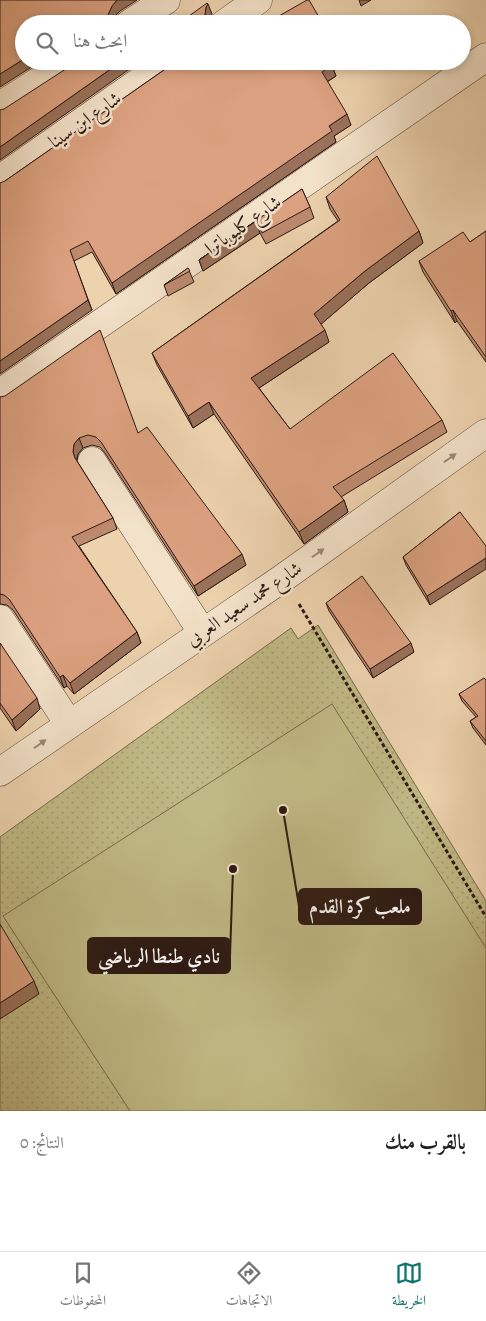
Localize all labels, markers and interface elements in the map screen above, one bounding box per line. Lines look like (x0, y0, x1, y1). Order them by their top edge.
search box (15, 15, 471, 70)
text: ابحث هنا (73, 28, 127, 54)
icon: search (33, 29, 61, 57)
street label: شارع ابن سينا (43, 85, 128, 156)
street label: شارع كليوباترا (200, 189, 288, 263)
one-way arrow (444, 453, 457, 463)
one-way arrow (311, 548, 325, 558)
street label: شارع محمد سعيد العربي (181, 556, 308, 654)
one-way arrow (33, 739, 47, 749)
callout: ملعب كرة القدم (299, 889, 421, 924)
text: ملعب كرة القدم (309, 893, 411, 924)
callout: نادي طنطا الرياضي (88, 938, 230, 973)
text: نادي طنطا الرياضي (98, 943, 220, 975)
text: بالقرب منك (385, 1128, 466, 1156)
text: النتائج: 0 (20, 1132, 64, 1154)
tab: المحفوظات (60, 1259, 106, 1314)
tab: الاتجاهات (226, 1259, 272, 1314)
tab: الخريطة (392, 1259, 426, 1314)

